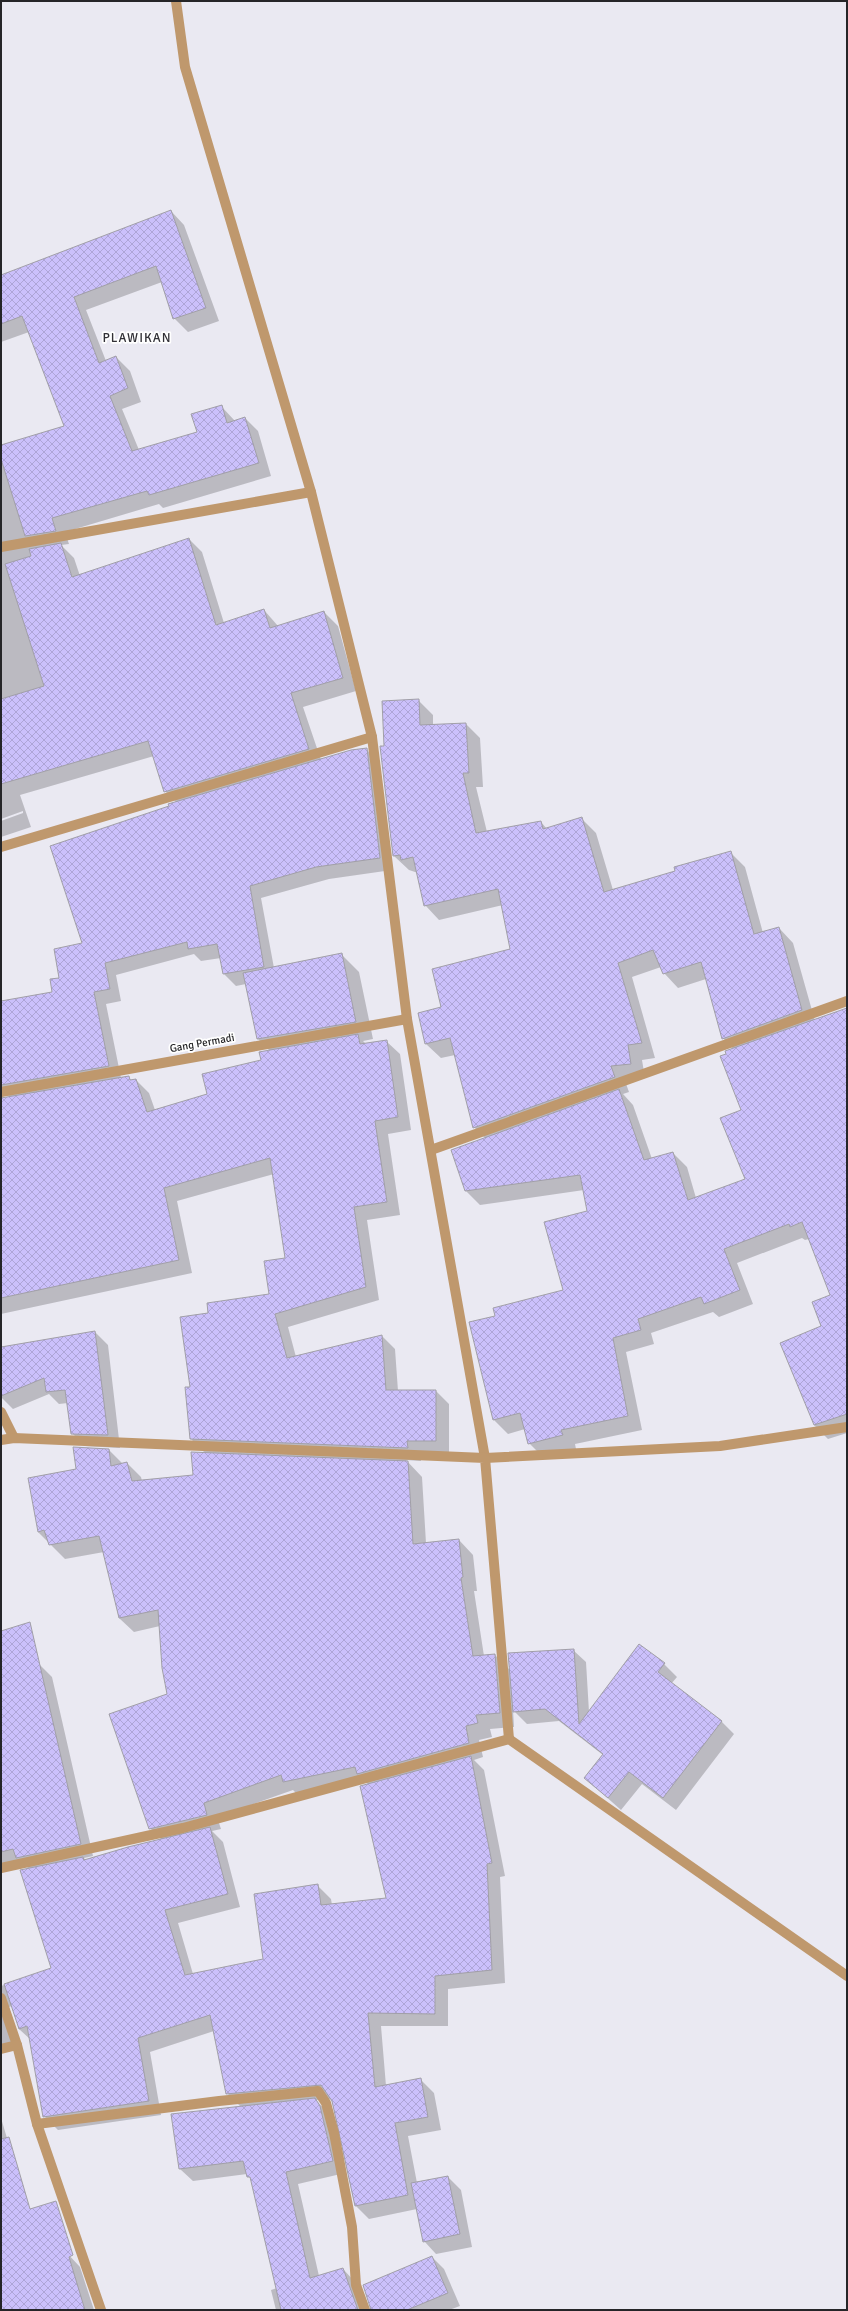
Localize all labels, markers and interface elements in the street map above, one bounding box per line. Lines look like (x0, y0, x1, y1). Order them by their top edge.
district label: PLAWIKAN (102, 330, 172, 346)
street label: Gang Permadi (169, 1031, 235, 1055)

